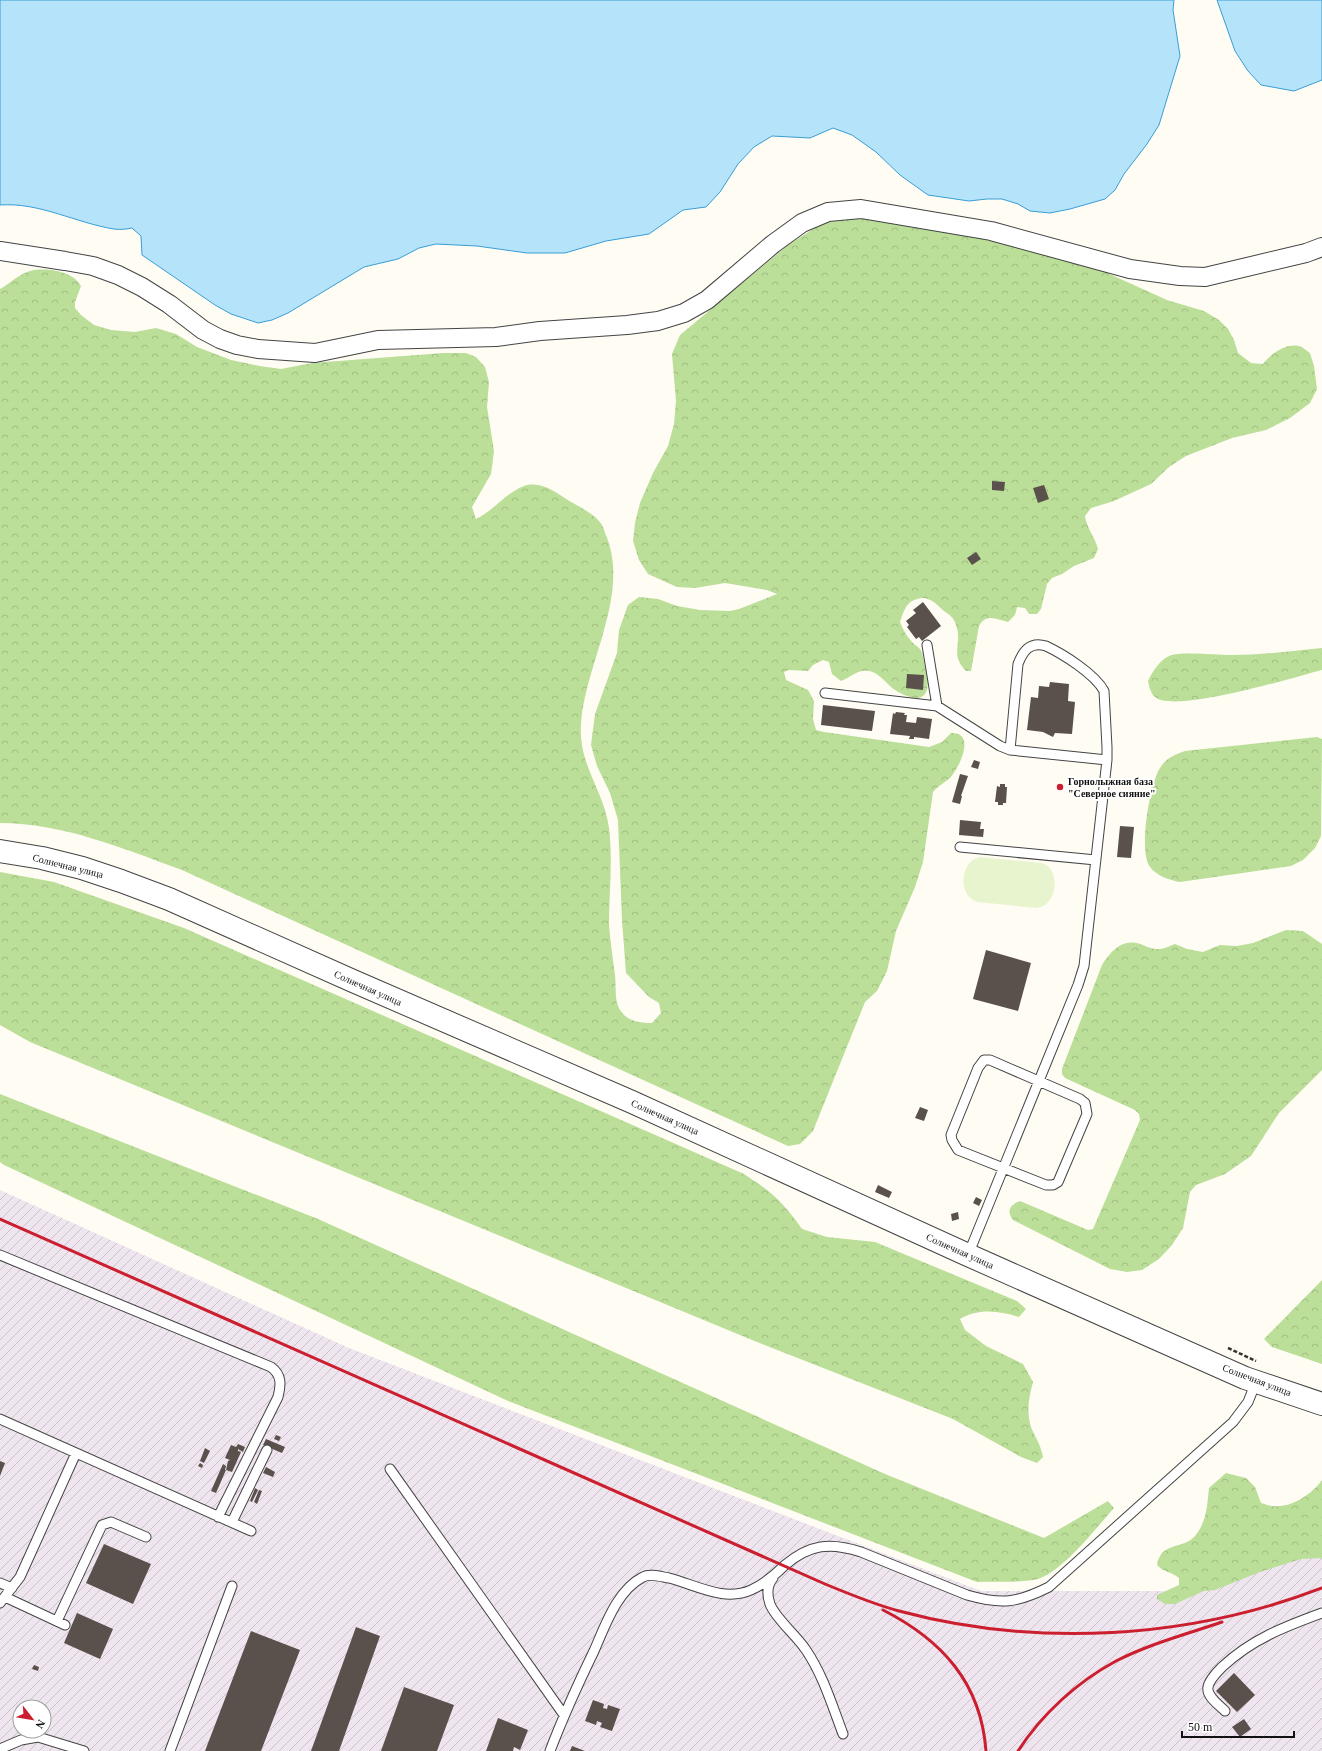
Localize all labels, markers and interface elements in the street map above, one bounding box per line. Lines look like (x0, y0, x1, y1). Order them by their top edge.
place label: Горнолыжная база "Северное сияние" (1068, 776, 1156, 799)
marker: Горнолыжная база "Северное сияние" (1055, 782, 1065, 792)
street label: Солнечная улица (31, 852, 105, 880)
street label: Солнечная улица (333, 968, 404, 1008)
street label: Солнечная улица (630, 1097, 701, 1137)
street label: Солнечная улица (925, 1231, 996, 1271)
street label: Солнечная улица (1221, 1362, 1293, 1398)
north arrow (12, 1699, 52, 1739)
scale bar (1182, 1713, 1294, 1739)
text: N (33, 1718, 48, 1731)
text: 50 m (1188, 1720, 1213, 1734)

